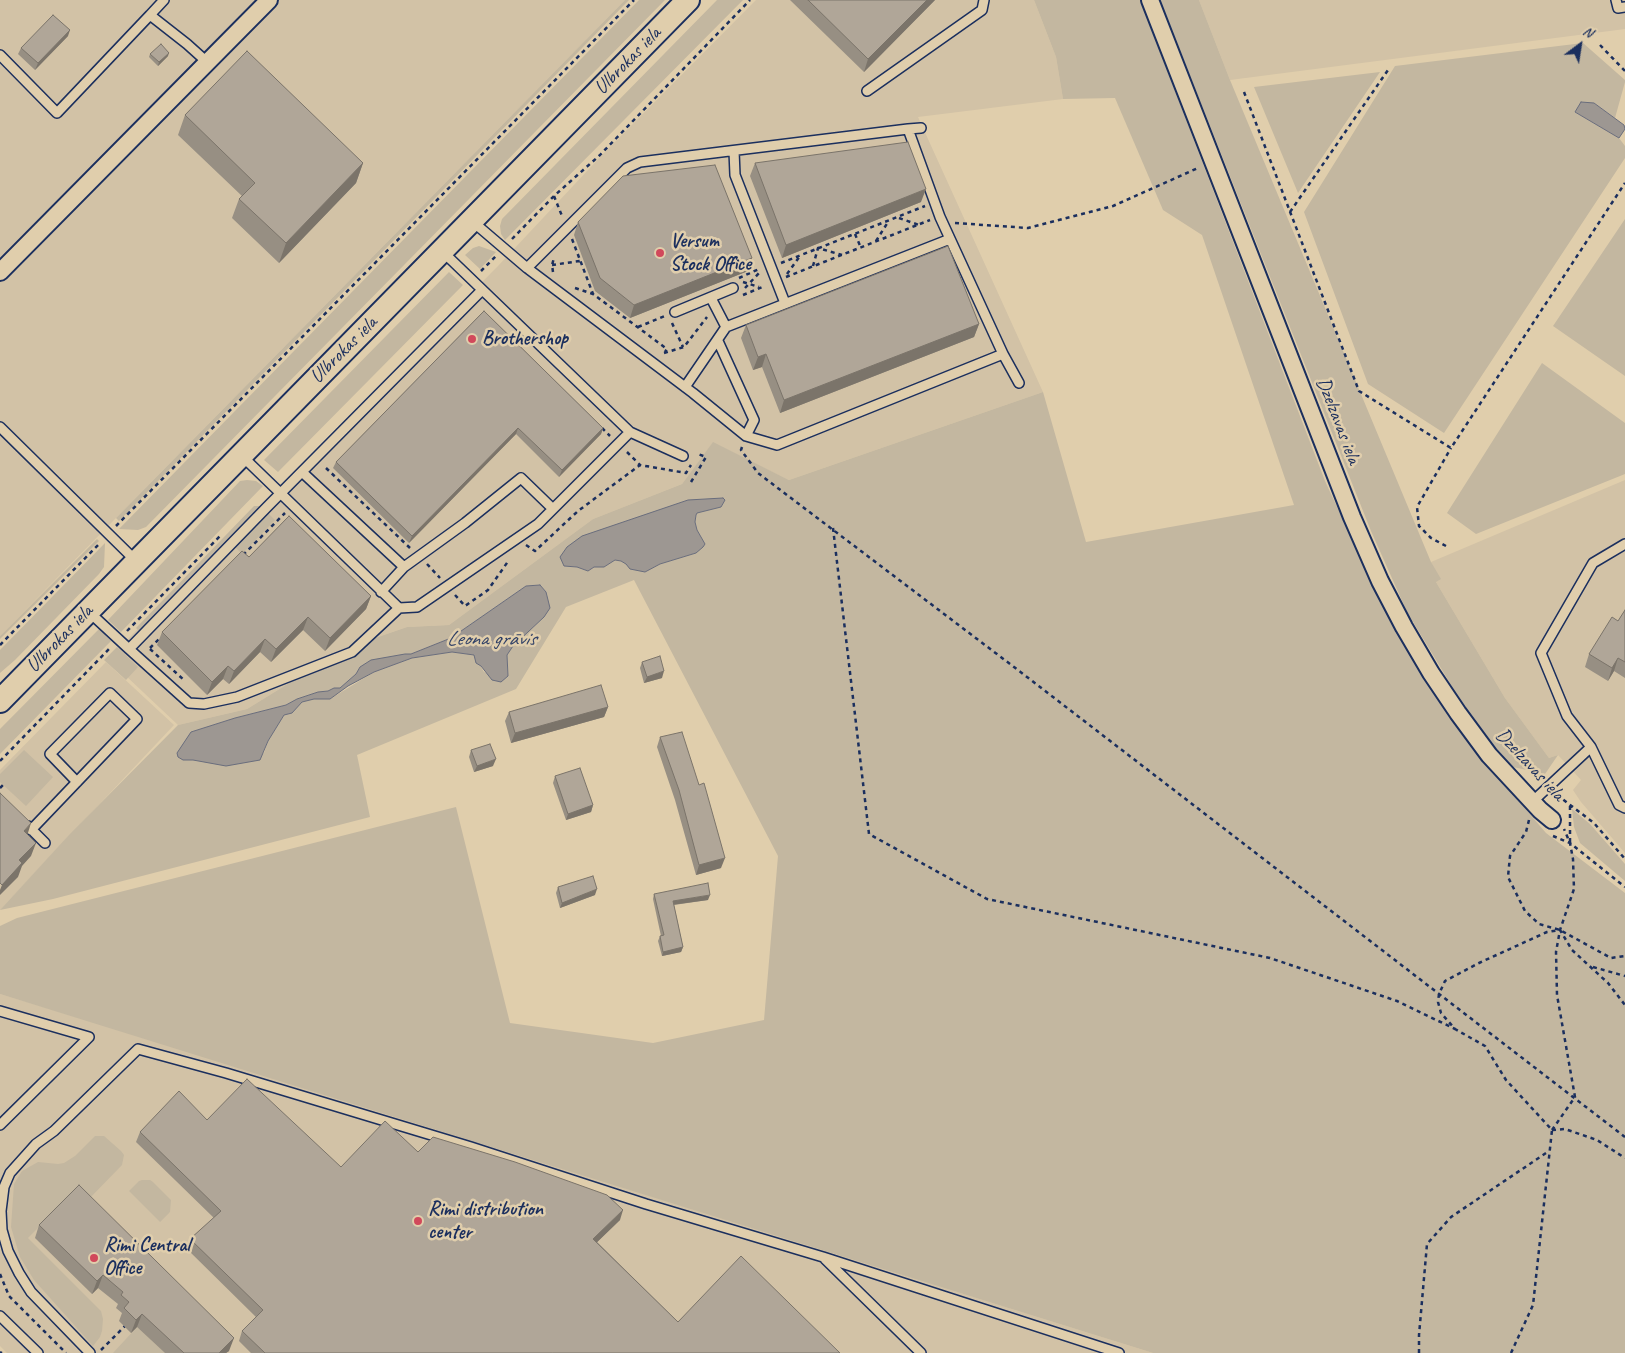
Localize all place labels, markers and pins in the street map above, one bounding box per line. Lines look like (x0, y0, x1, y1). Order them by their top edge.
place label: Versum Stock Office (670, 230, 751, 277)
marker: Versum Stock Office (654, 247, 666, 259)
place label: Brothershop (482, 327, 568, 351)
marker: Brothershop (466, 333, 478, 345)
place label: Rimi distribution center (428, 1198, 543, 1245)
marker: Rimi distribution center (412, 1215, 424, 1227)
place label: Rimi Central Office (104, 1234, 190, 1281)
marker: Rimi Central Office (88, 1252, 100, 1264)

